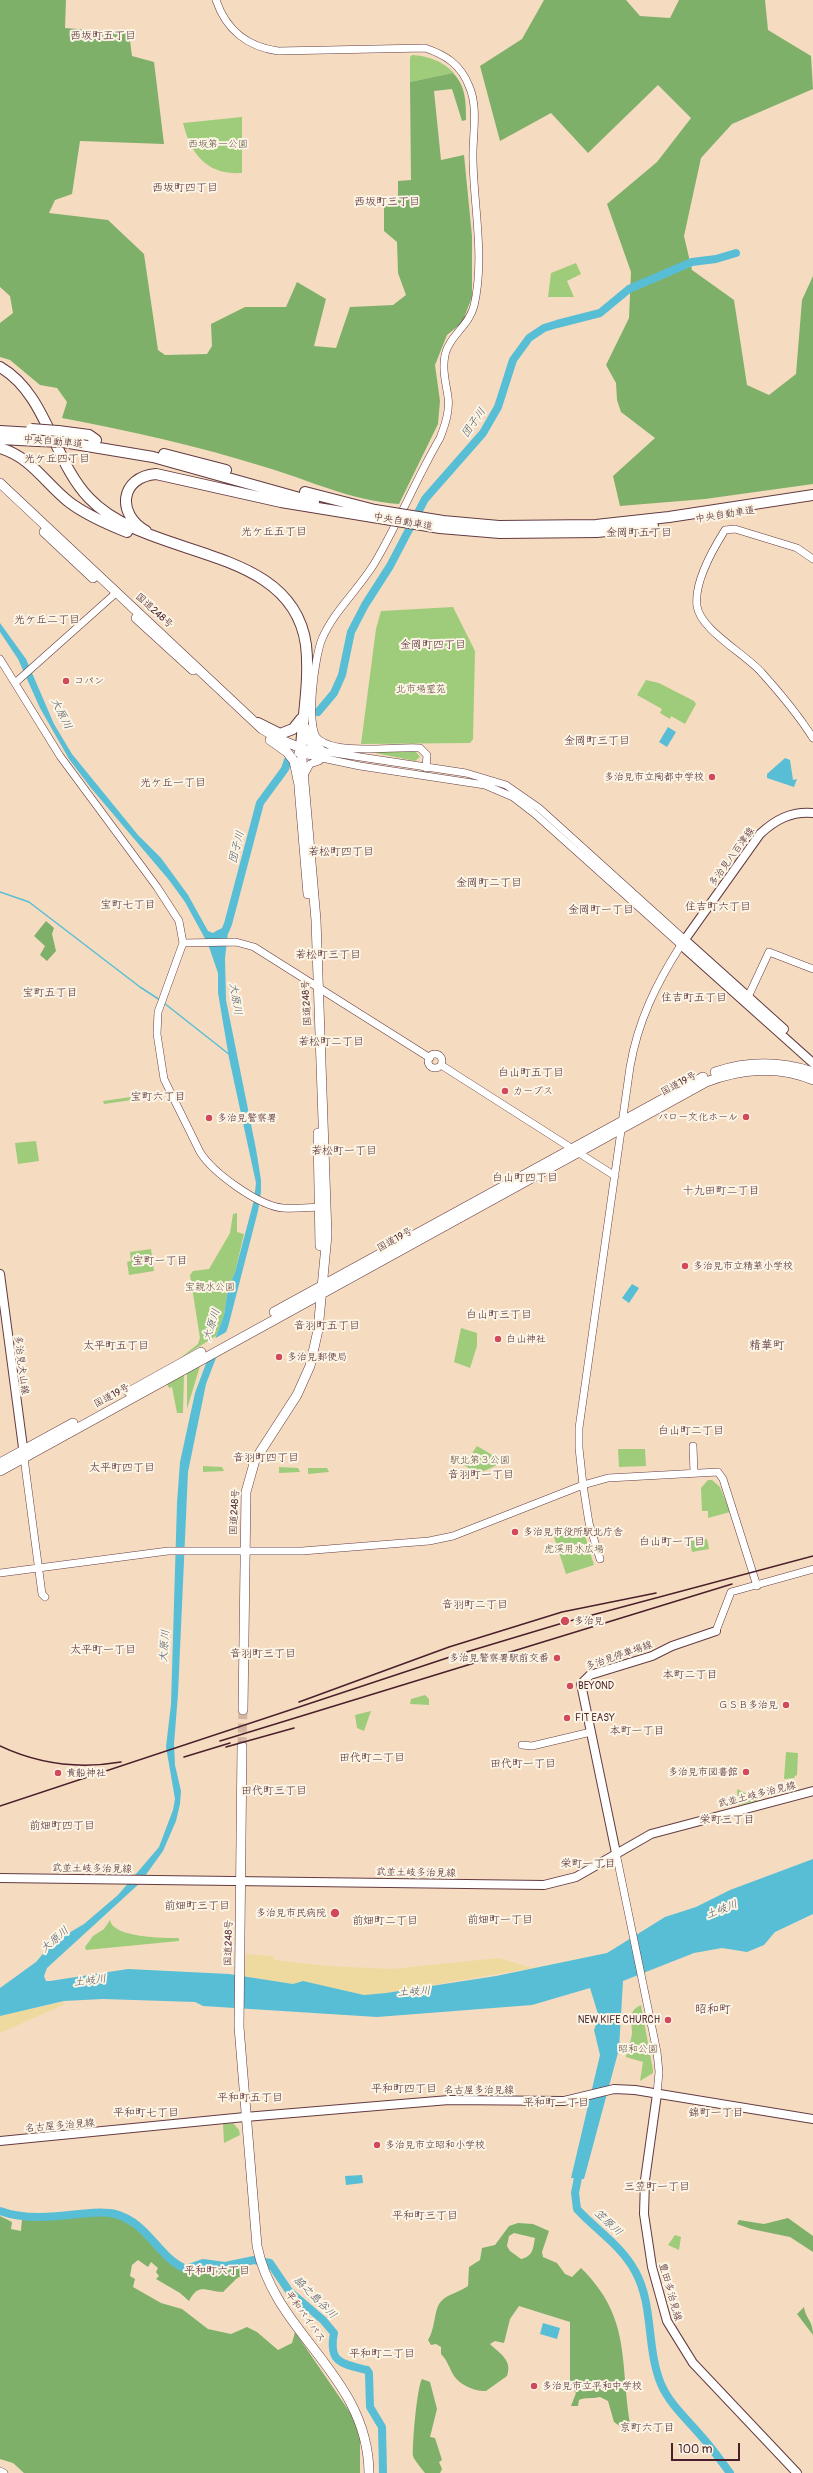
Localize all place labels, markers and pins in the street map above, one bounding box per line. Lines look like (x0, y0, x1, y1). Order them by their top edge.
place label: コパン (74, 675, 104, 687)
marker: コパン (61, 676, 71, 686)
place label: 多治見市立陶都中学校 (604, 771, 704, 783)
marker: 多治見市立陶都中学校 (707, 772, 717, 782)
place label: カーブス (513, 1085, 553, 1097)
marker: カーブス (500, 1086, 510, 1096)
place label: バロー文化ホール (658, 1111, 738, 1123)
place label: 多治見警察署 (217, 1112, 277, 1124)
marker: バロー文化ホール (741, 1112, 751, 1122)
marker: 多治見警察署 (204, 1113, 214, 1123)
place label: 多治見市立精華小学校 (693, 1260, 793, 1272)
marker: 多治見市立精華小学校 (680, 1261, 690, 1271)
place label: 白山神社 (506, 1333, 546, 1345)
marker: 白山神社 (493, 1334, 503, 1344)
place label: 多治見郵便局 (287, 1351, 347, 1363)
marker: 多治見郵便局 (274, 1352, 284, 1362)
place label: 多治見市役所駅北庁舎 (523, 1526, 623, 1538)
marker: 多治見市役所駅北庁舎 (510, 1527, 520, 1537)
marker: 多治見 (559, 1615, 571, 1627)
place label: 多治見 (574, 1615, 604, 1627)
place label: 多治見警察署駅前交番 (449, 1652, 549, 1664)
marker: 多治見警察署駅前交番 (552, 1653, 562, 1663)
place label: BEYOND (578, 1680, 614, 1692)
marker: BEYOND (565, 1681, 575, 1691)
place label: ＧＳＢ多治見 (718, 1699, 778, 1711)
marker: ＧＳＢ多治見 (781, 1700, 791, 1710)
place label: FIT EASY (575, 1712, 615, 1724)
marker: FIT EASY (562, 1713, 572, 1723)
place label: 多治見市図書館 (668, 1766, 738, 1778)
place label: 貴船神社 (66, 1767, 106, 1779)
marker: 多治見市図書館 (741, 1767, 751, 1777)
marker: 貴船神社 (53, 1768, 63, 1778)
place label: 多治見市民病院 (256, 1907, 326, 1919)
marker: 多治見市民病院 (329, 1907, 341, 1919)
place label: NEW KIFE CHURCH (578, 2014, 660, 2026)
marker: NEW KIFE CHURCH (663, 2015, 673, 2025)
place label: 多治見市立昭和小学校 (385, 2139, 485, 2151)
marker: 多治見市立昭和小学校 (372, 2140, 382, 2150)
place label: 多治見市立平和中学校 (542, 2380, 642, 2392)
marker: 多治見市立平和中学校 (529, 2381, 539, 2391)

